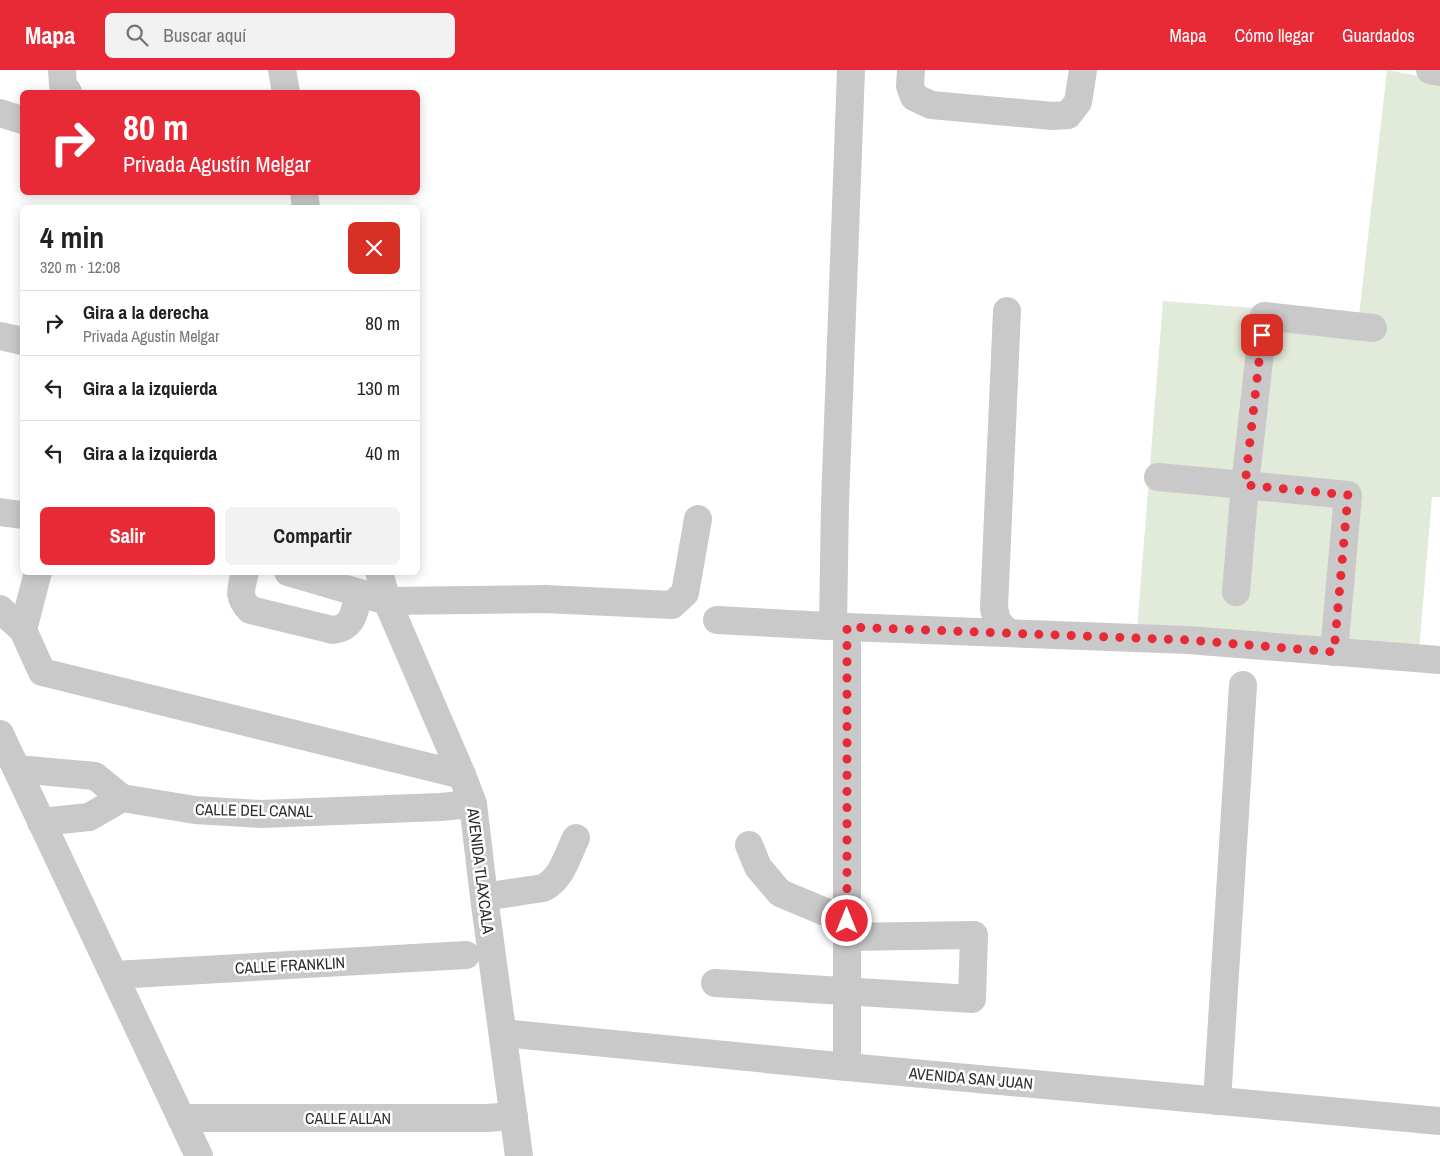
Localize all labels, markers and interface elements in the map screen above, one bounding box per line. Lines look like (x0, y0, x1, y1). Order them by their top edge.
search box (105, 13, 455, 58)
text: Mapa (25, 19, 75, 51)
icon: search (123, 21, 151, 49)
text: Buscar aquí (163, 22, 246, 48)
text: Mapa (1169, 23, 1206, 48)
text: Cómo llegar (1234, 23, 1314, 48)
text: Guardados (1342, 23, 1415, 48)
text: 80 m (123, 104, 188, 151)
icon: right (40, 110, 105, 175)
text: Privada Agustín Melgar (123, 149, 311, 179)
text: 4 min (40, 217, 104, 257)
button: close (348, 222, 400, 274)
text: 320 m · 12:08 (40, 256, 120, 278)
text: Gira a la derecha (83, 299, 209, 325)
icon: right (40, 309, 68, 337)
text: 80 m (365, 310, 400, 336)
pin (1241, 314, 1283, 356)
icon: arrive (1248, 321, 1276, 349)
text: Privada Agustín Melgar (83, 325, 219, 347)
icon: left (40, 374, 68, 402)
text: Gira a la izquierda (83, 375, 217, 401)
text: 130 m (357, 375, 400, 401)
icon: left (40, 439, 68, 467)
text: Gira a la izquierda (83, 440, 217, 466)
text: 40 m (365, 440, 400, 466)
button: Salir (40, 507, 215, 565)
button: Compartir (225, 507, 400, 565)
street label: CALLE DEL CANAL (195, 798, 314, 822)
street label: AVENIDA TLAXCALA (462, 806, 500, 935)
position arrow (820, 894, 872, 946)
street label: CALLE FRANKLIN (234, 951, 346, 979)
street label: AVENIDA SAN JUAN (907, 1062, 1034, 1094)
street label: CALLE ALLAN (305, 1107, 391, 1129)

